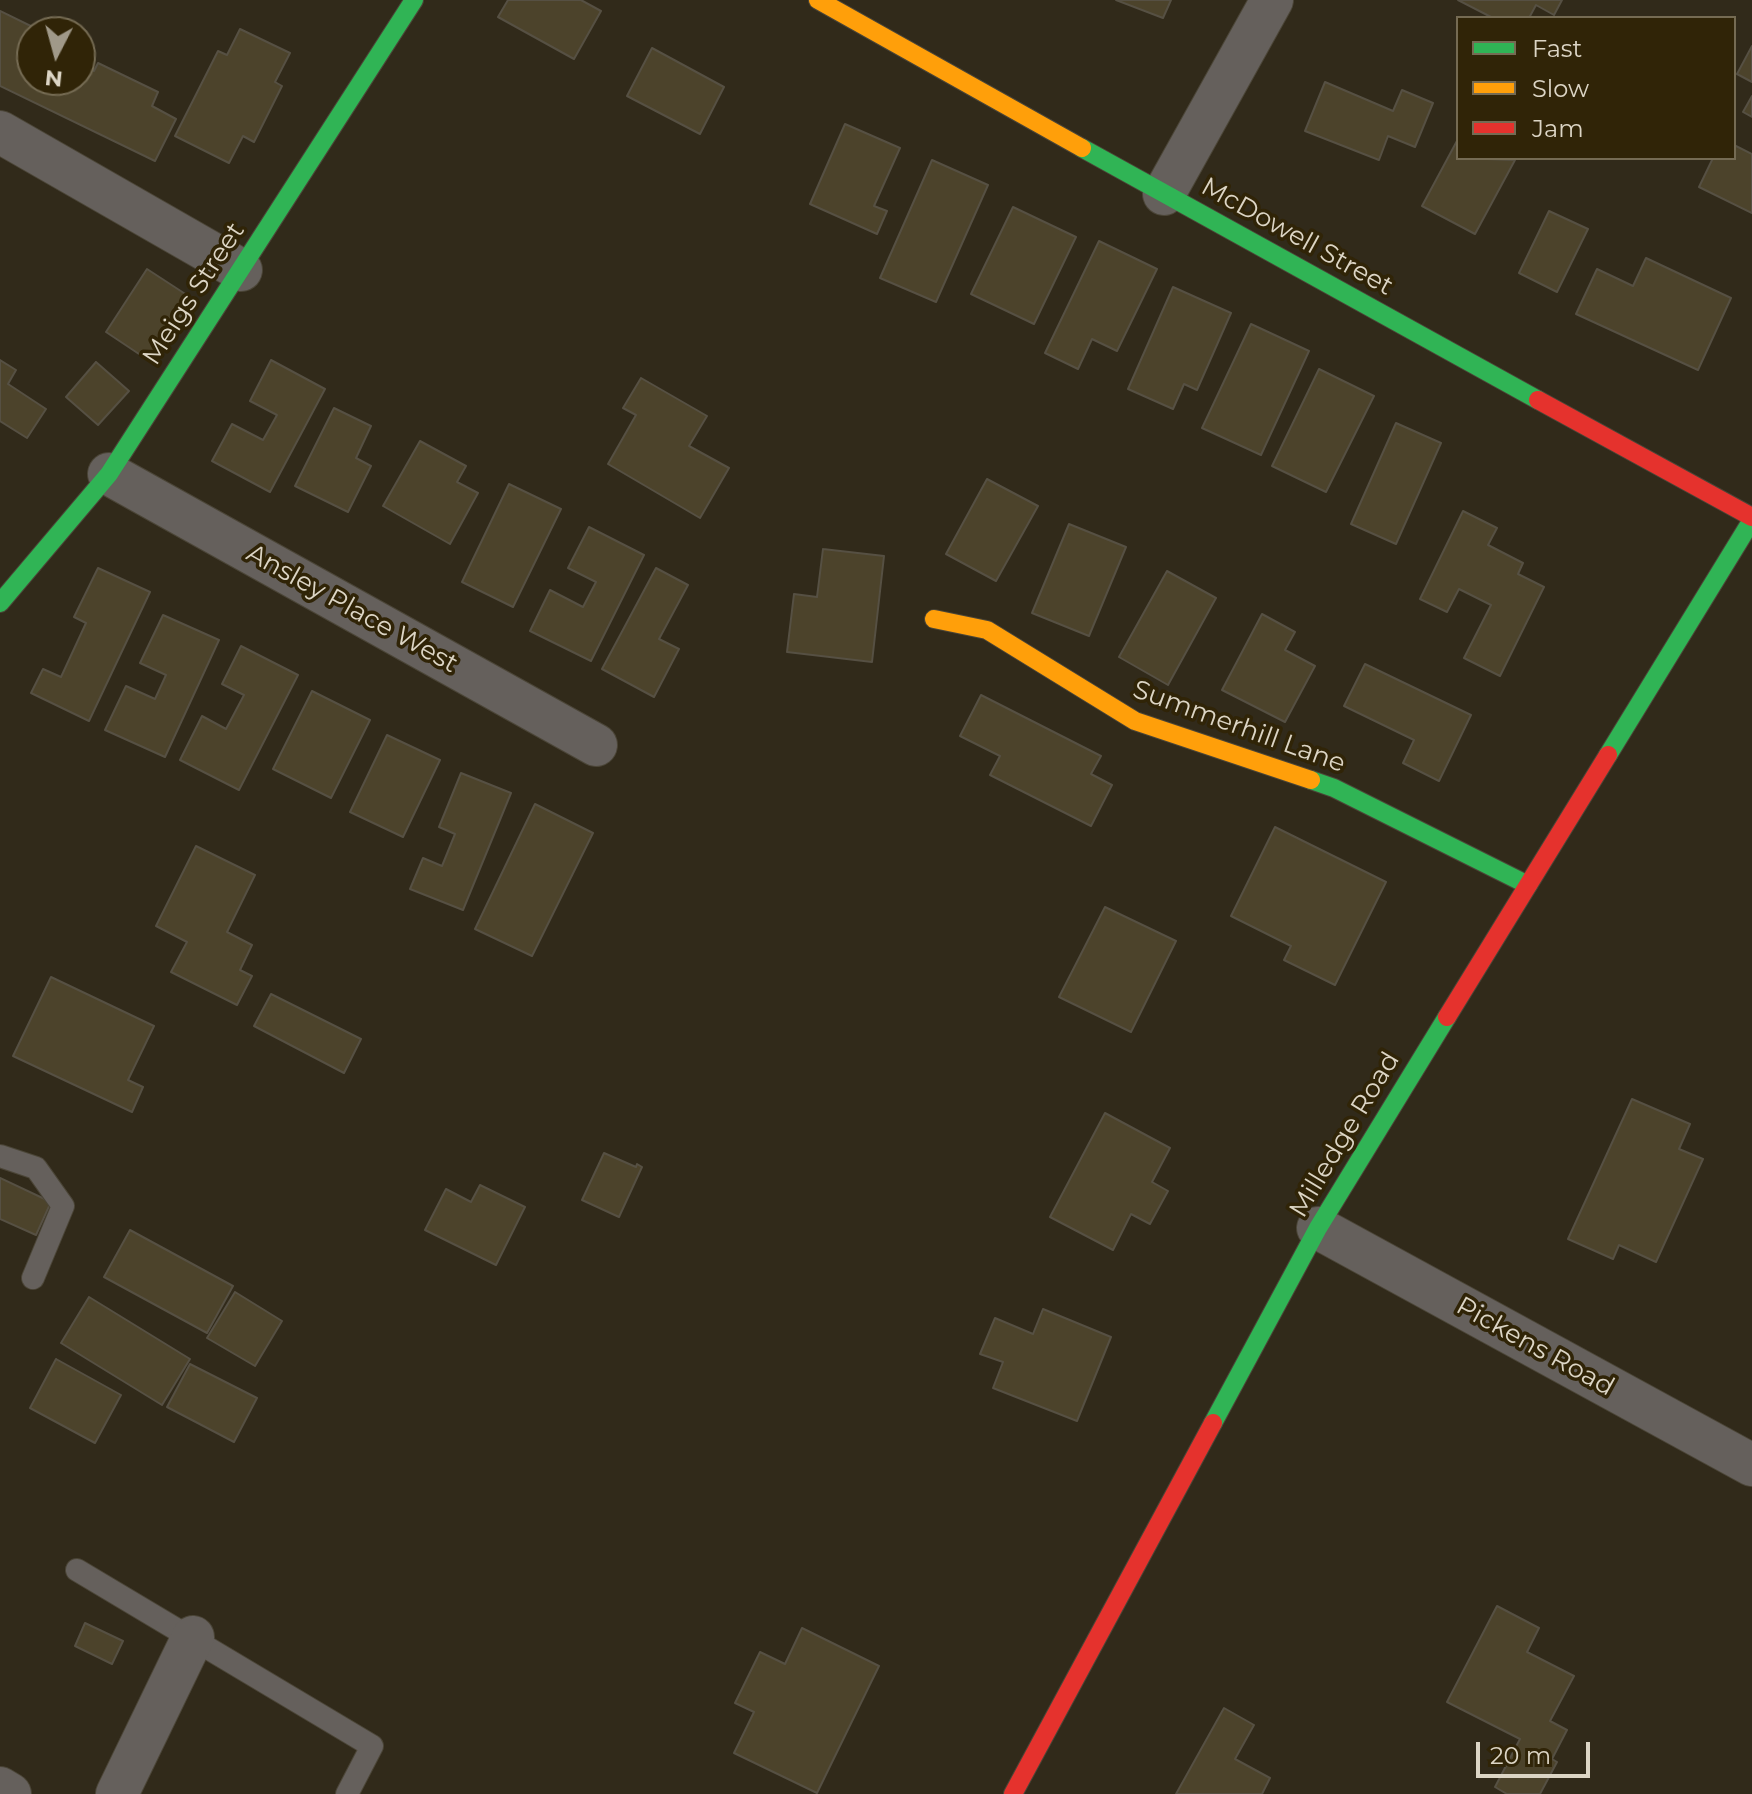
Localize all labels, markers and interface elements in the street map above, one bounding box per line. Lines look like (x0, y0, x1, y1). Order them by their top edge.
north arrow (16, 16, 96, 96)
legend (1456, 16, 1736, 160)
text: Fast (1532, 34, 1582, 63)
text: N (43, 64, 64, 93)
text: Slow (1532, 74, 1589, 103)
text: Jam (1532, 114, 1584, 143)
street label: McDowell Street (1196, 171, 1398, 303)
street label: Meigs Street (136, 217, 252, 371)
street label: Ansley Place West (241, 538, 463, 680)
street label: Summerhill Lane (1128, 674, 1350, 780)
street label: Milledge Road (1283, 1047, 1407, 1223)
street label: Pickens Road (1451, 1291, 1619, 1403)
scale bar (1480, 1726, 1594, 1776)
text: 20 m (1490, 1741, 1551, 1770)

